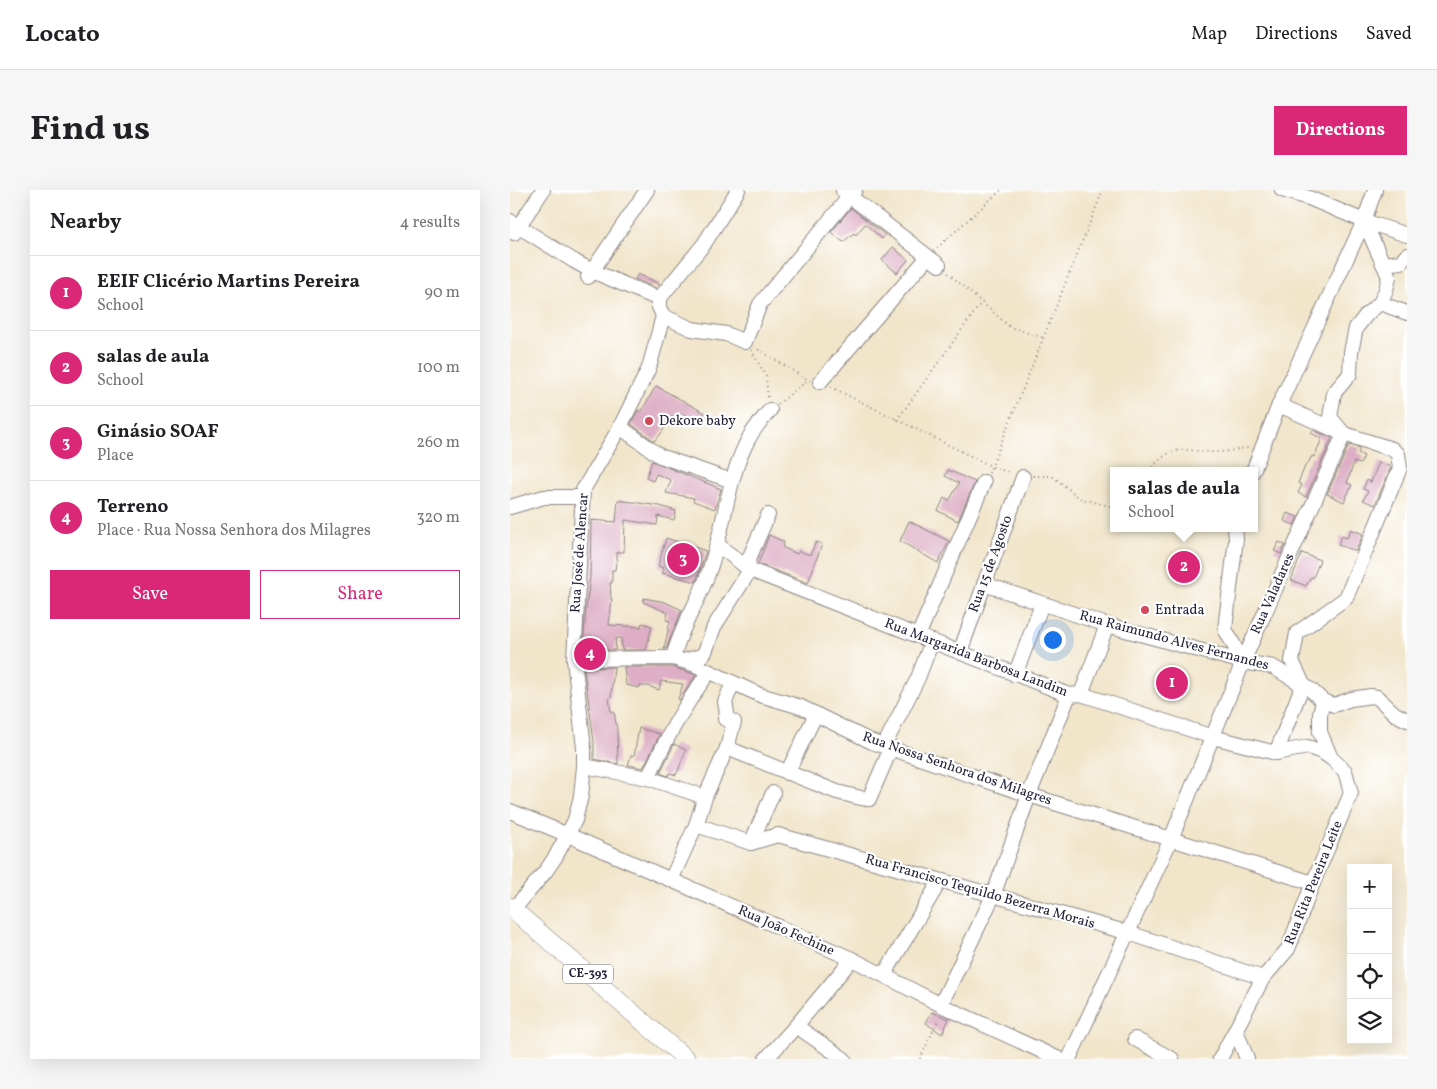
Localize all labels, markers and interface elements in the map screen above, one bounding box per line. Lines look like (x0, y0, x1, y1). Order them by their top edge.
text: Locato (25, 18, 100, 52)
text: Map (1191, 22, 1227, 47)
text: Directions (1255, 22, 1338, 47)
text: Saved (1366, 22, 1412, 47)
text: Find us (30, 106, 150, 154)
button: Directions (1274, 106, 1407, 155)
text: Nearby (50, 208, 121, 237)
text: 4 results (400, 212, 460, 234)
text: EEIF Clicério Martins Pereira (97, 269, 360, 295)
text: 1 (63, 282, 69, 304)
text: 90 m (424, 282, 460, 304)
text: School (97, 295, 144, 317)
text: salas de aula (97, 344, 209, 370)
text: 2 (62, 357, 70, 379)
text: 100 m (417, 357, 460, 379)
text: School (97, 370, 144, 392)
place label: Dekore baby (659, 412, 736, 431)
marker: Dekore baby (643, 415, 655, 427)
text: Ginásio SOAF (97, 419, 219, 445)
text: 3 (62, 432, 70, 454)
text: 260 m (416, 432, 460, 454)
text: Place (97, 445, 134, 467)
popup (1110, 467, 1258, 532)
text: salas de aula (1128, 476, 1240, 502)
street label: Rua José de Alencar (566, 492, 594, 614)
text: Terreno (97, 494, 168, 520)
text: School (1128, 502, 1175, 524)
text: 4 (61, 507, 71, 529)
text: 320 m (416, 507, 460, 529)
street label: Rua 15 de Agosto (965, 513, 1017, 615)
text: Place · Rua Nossa Senhora dos Milagres (97, 520, 371, 542)
pin: 3 (667, 540, 699, 578)
pin: 2 (1168, 548, 1200, 586)
street label: Rua Valadares (1247, 551, 1299, 637)
button: Save (50, 570, 250, 619)
button: Share (260, 570, 460, 619)
place label: Entrada (1155, 601, 1204, 620)
marker: Entrada (1139, 604, 1151, 616)
street label: Rua Raimundo Alves Fernandes (1077, 607, 1271, 675)
street label: Rua Margarida Barbosa Landim (882, 614, 1070, 702)
your location (1040, 627, 1066, 653)
pin: 4 (574, 635, 606, 673)
pin: 1 (1156, 664, 1188, 702)
street label: Rua Nossa Senhora dos Milagres (860, 728, 1054, 810)
street label: Rua Rita Pereira Leite (1280, 818, 1348, 948)
street label: Rua Francisco Tequildo Bezerra Morais (863, 850, 1097, 934)
map controls (1347, 864, 1392, 1044)
button: + (1347, 864, 1392, 909)
street label: Rua João Fechine (735, 901, 838, 961)
button: − (1347, 909, 1392, 954)
button: locate (1347, 954, 1392, 999)
road number: CE-393 (563, 964, 613, 984)
button: layers (1347, 999, 1392, 1044)

